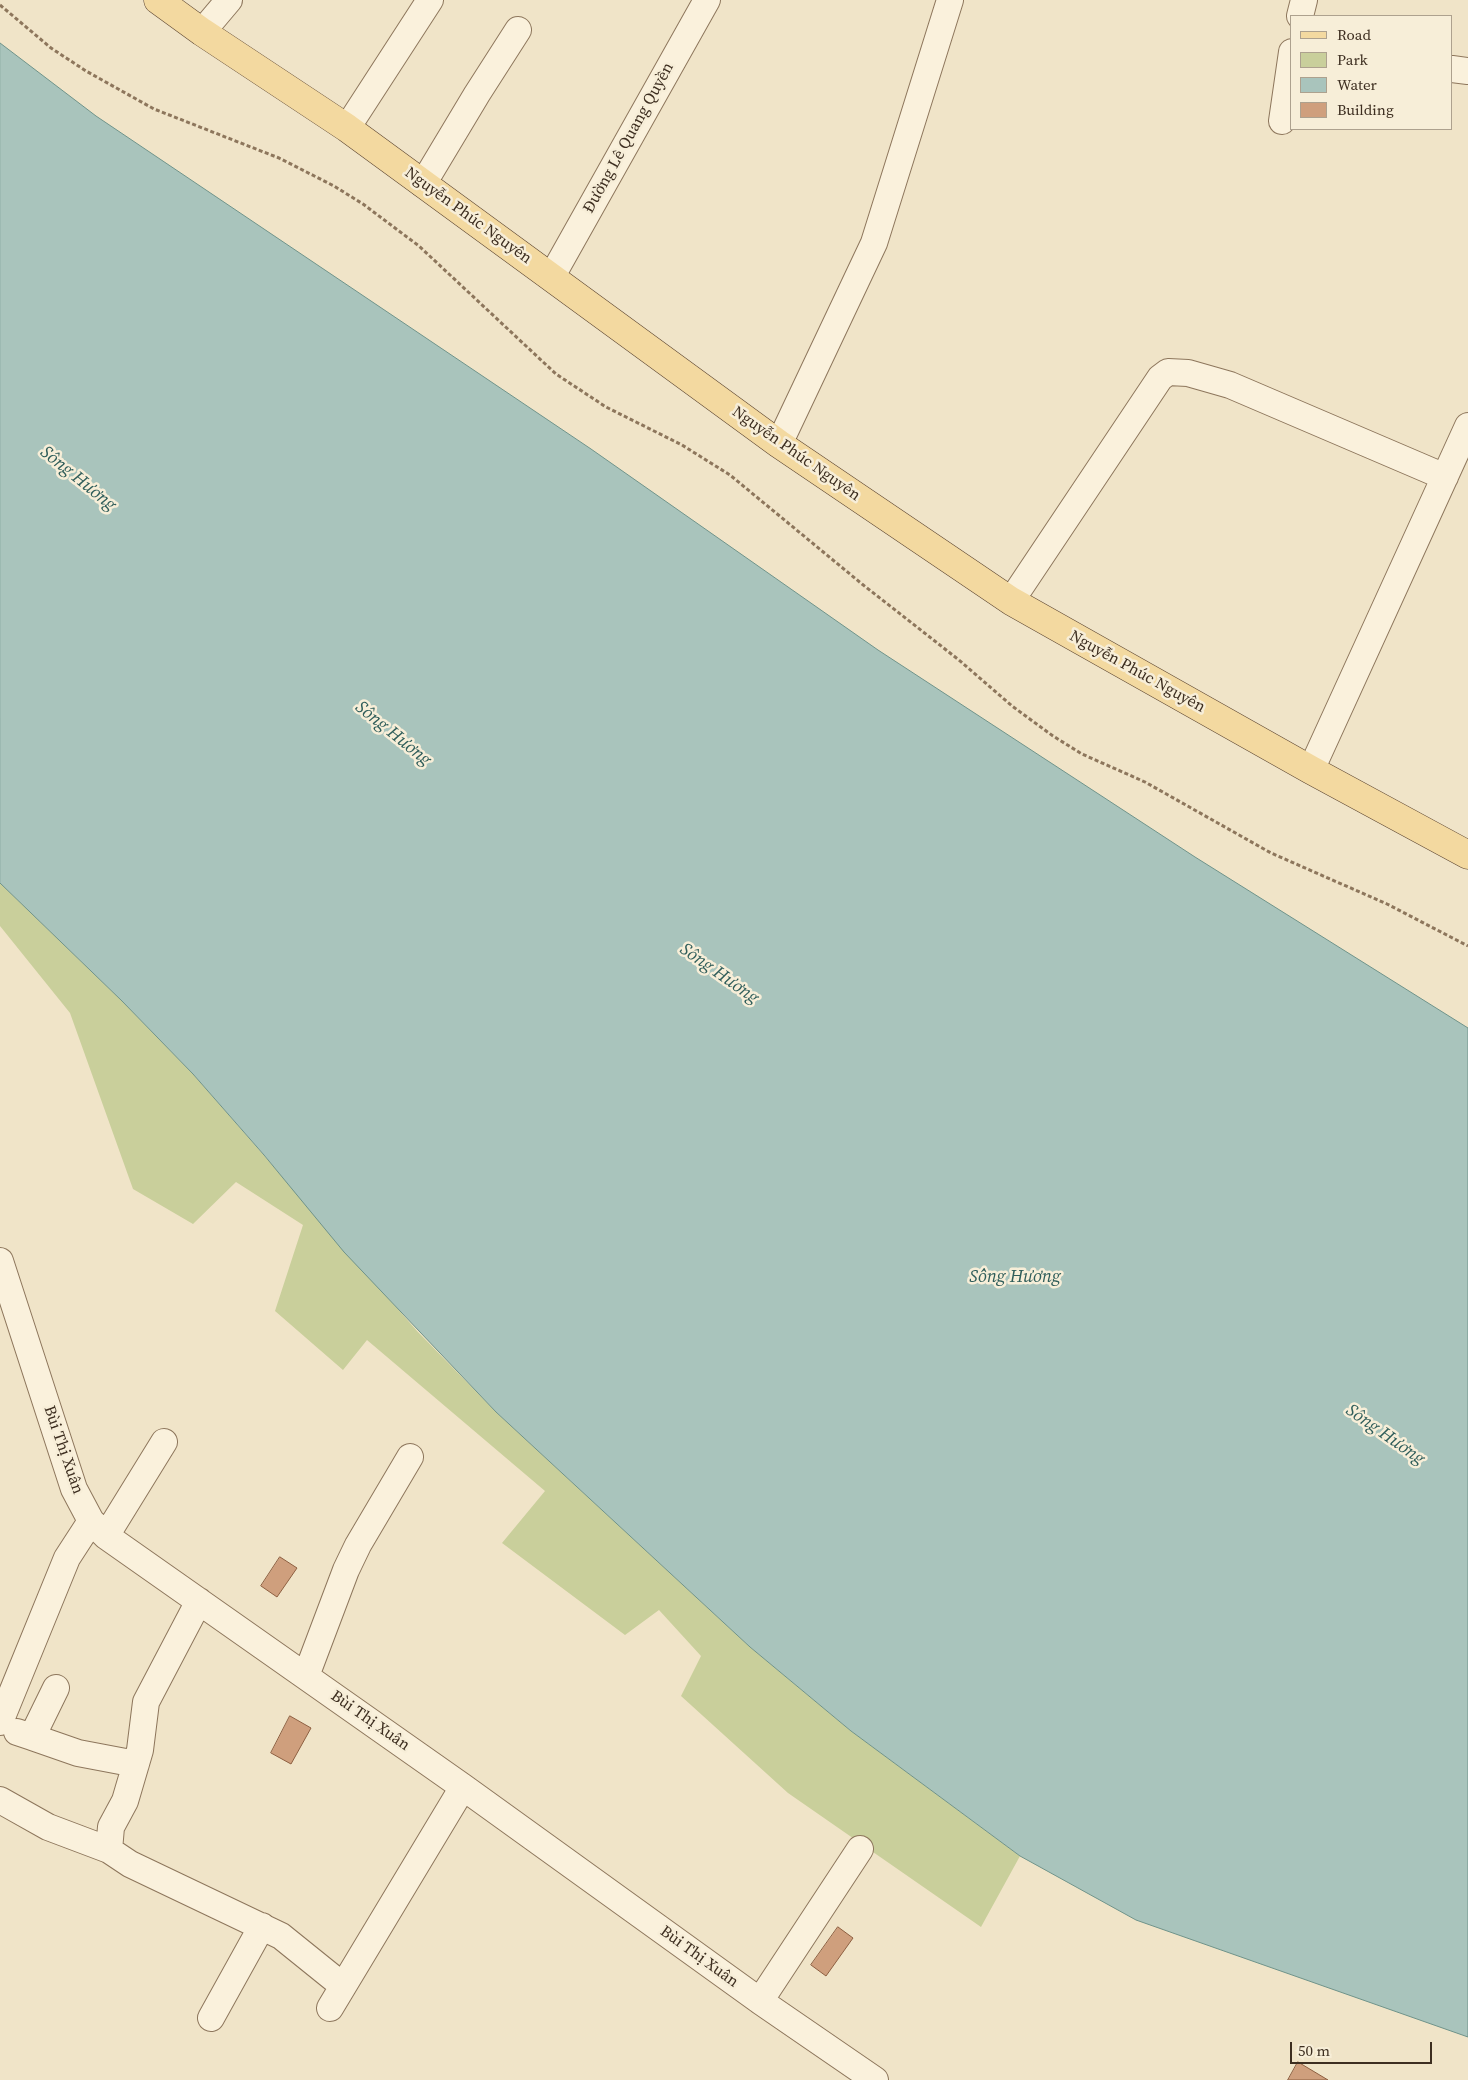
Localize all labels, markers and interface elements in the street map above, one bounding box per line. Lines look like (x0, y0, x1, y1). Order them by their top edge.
legend (1290, 15, 1453, 130)
text: Road (1337, 24, 1371, 45)
text: Park (1337, 49, 1368, 70)
street label: Đường Lê Quang Quyền (580, 59, 678, 217)
text: Water (1337, 74, 1377, 95)
text: Building (1337, 99, 1394, 120)
street label: Nguyễn Phúc Nguyên (401, 163, 535, 269)
street label: Nguyễn Phúc Nguyên (728, 402, 864, 506)
water label: Sông Hương (36, 442, 120, 516)
street label: Nguyễn Phúc Nguyên (1066, 627, 1208, 717)
water label: Sông Hương (351, 697, 435, 771)
water label: Sông Hương (675, 939, 763, 1009)
water label: Sông Hương (969, 1266, 1061, 1288)
water label: Sông Hương (1341, 1400, 1429, 1470)
street label: Bùi Thị Xuân (39, 1403, 87, 1497)
street label: Bùi Thị Xuân (327, 1687, 413, 1755)
street label: Bùi Thị Xuân (656, 1922, 742, 1992)
scale bar (1293, 2032, 1436, 2064)
text: 50 m (1298, 2040, 1330, 2061)

